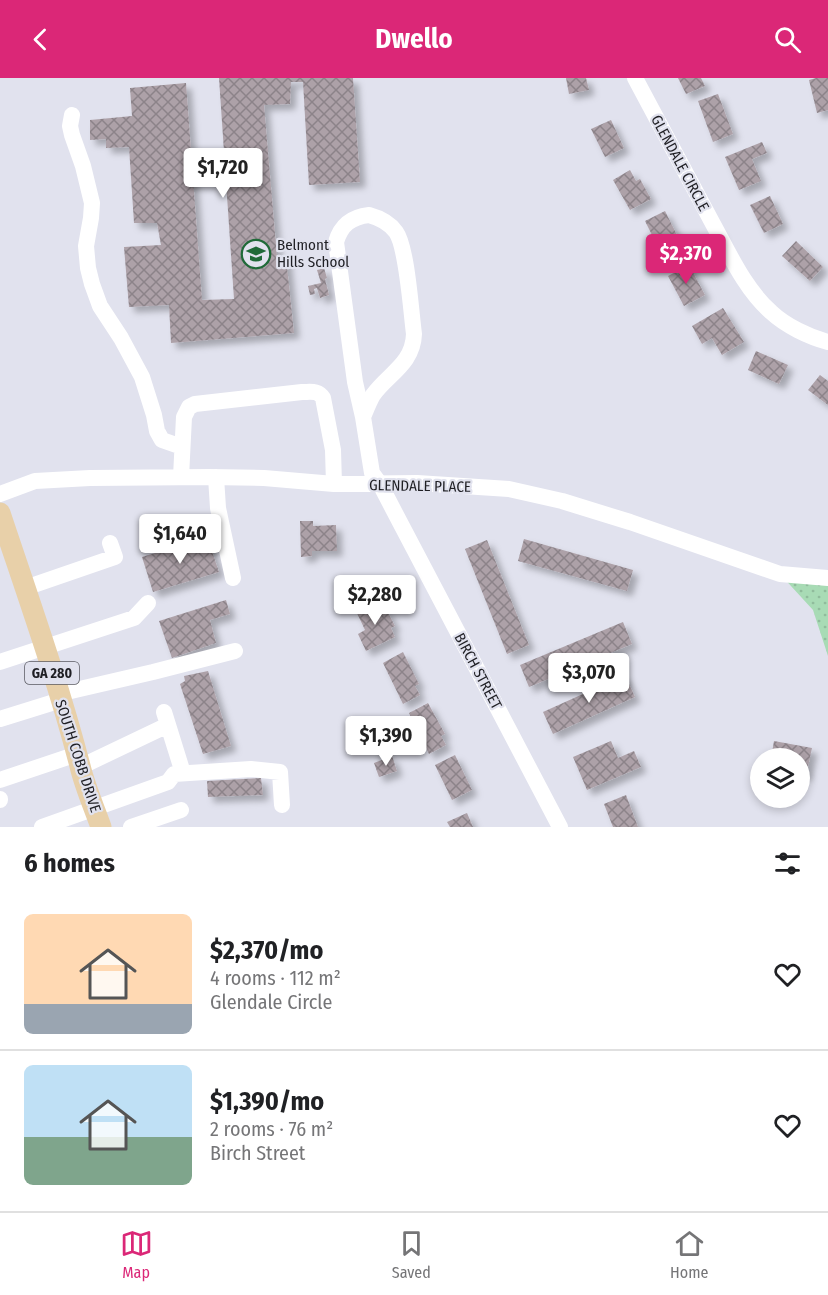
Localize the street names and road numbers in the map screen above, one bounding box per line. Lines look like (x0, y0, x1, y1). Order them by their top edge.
street label: GLENDALE CIRCLE (647, 112, 713, 214)
street label: GLENDALE PLACE (369, 476, 471, 496)
street label: BIRCH STREET (450, 630, 506, 712)
road number: GA 280 (25, 662, 79, 684)
street label: SOUTH COBB DRIVE (51, 697, 105, 815)

